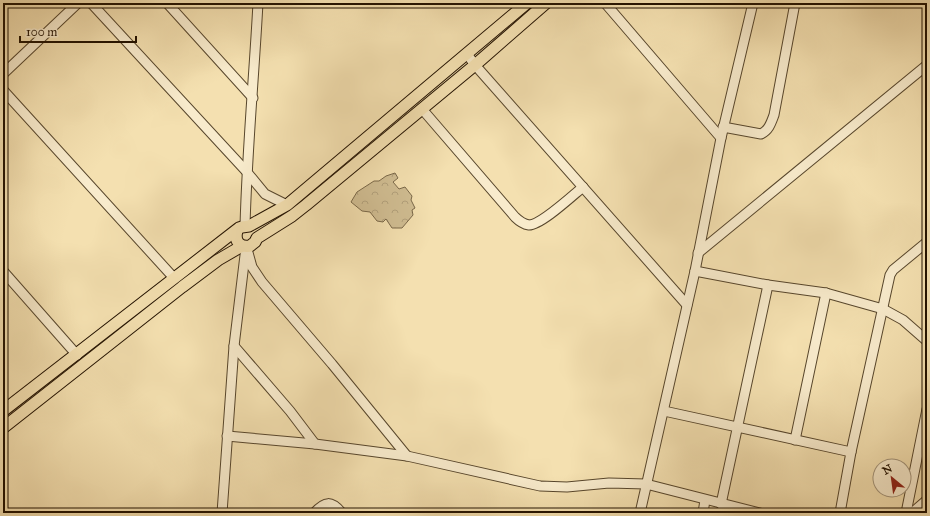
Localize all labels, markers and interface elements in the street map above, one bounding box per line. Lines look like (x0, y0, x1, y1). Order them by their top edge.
scale bar (20, 18, 136, 44)
text: 100 m (26, 25, 57, 39)
north arrow (872, 458, 912, 498)
text: N (880, 461, 895, 478)

